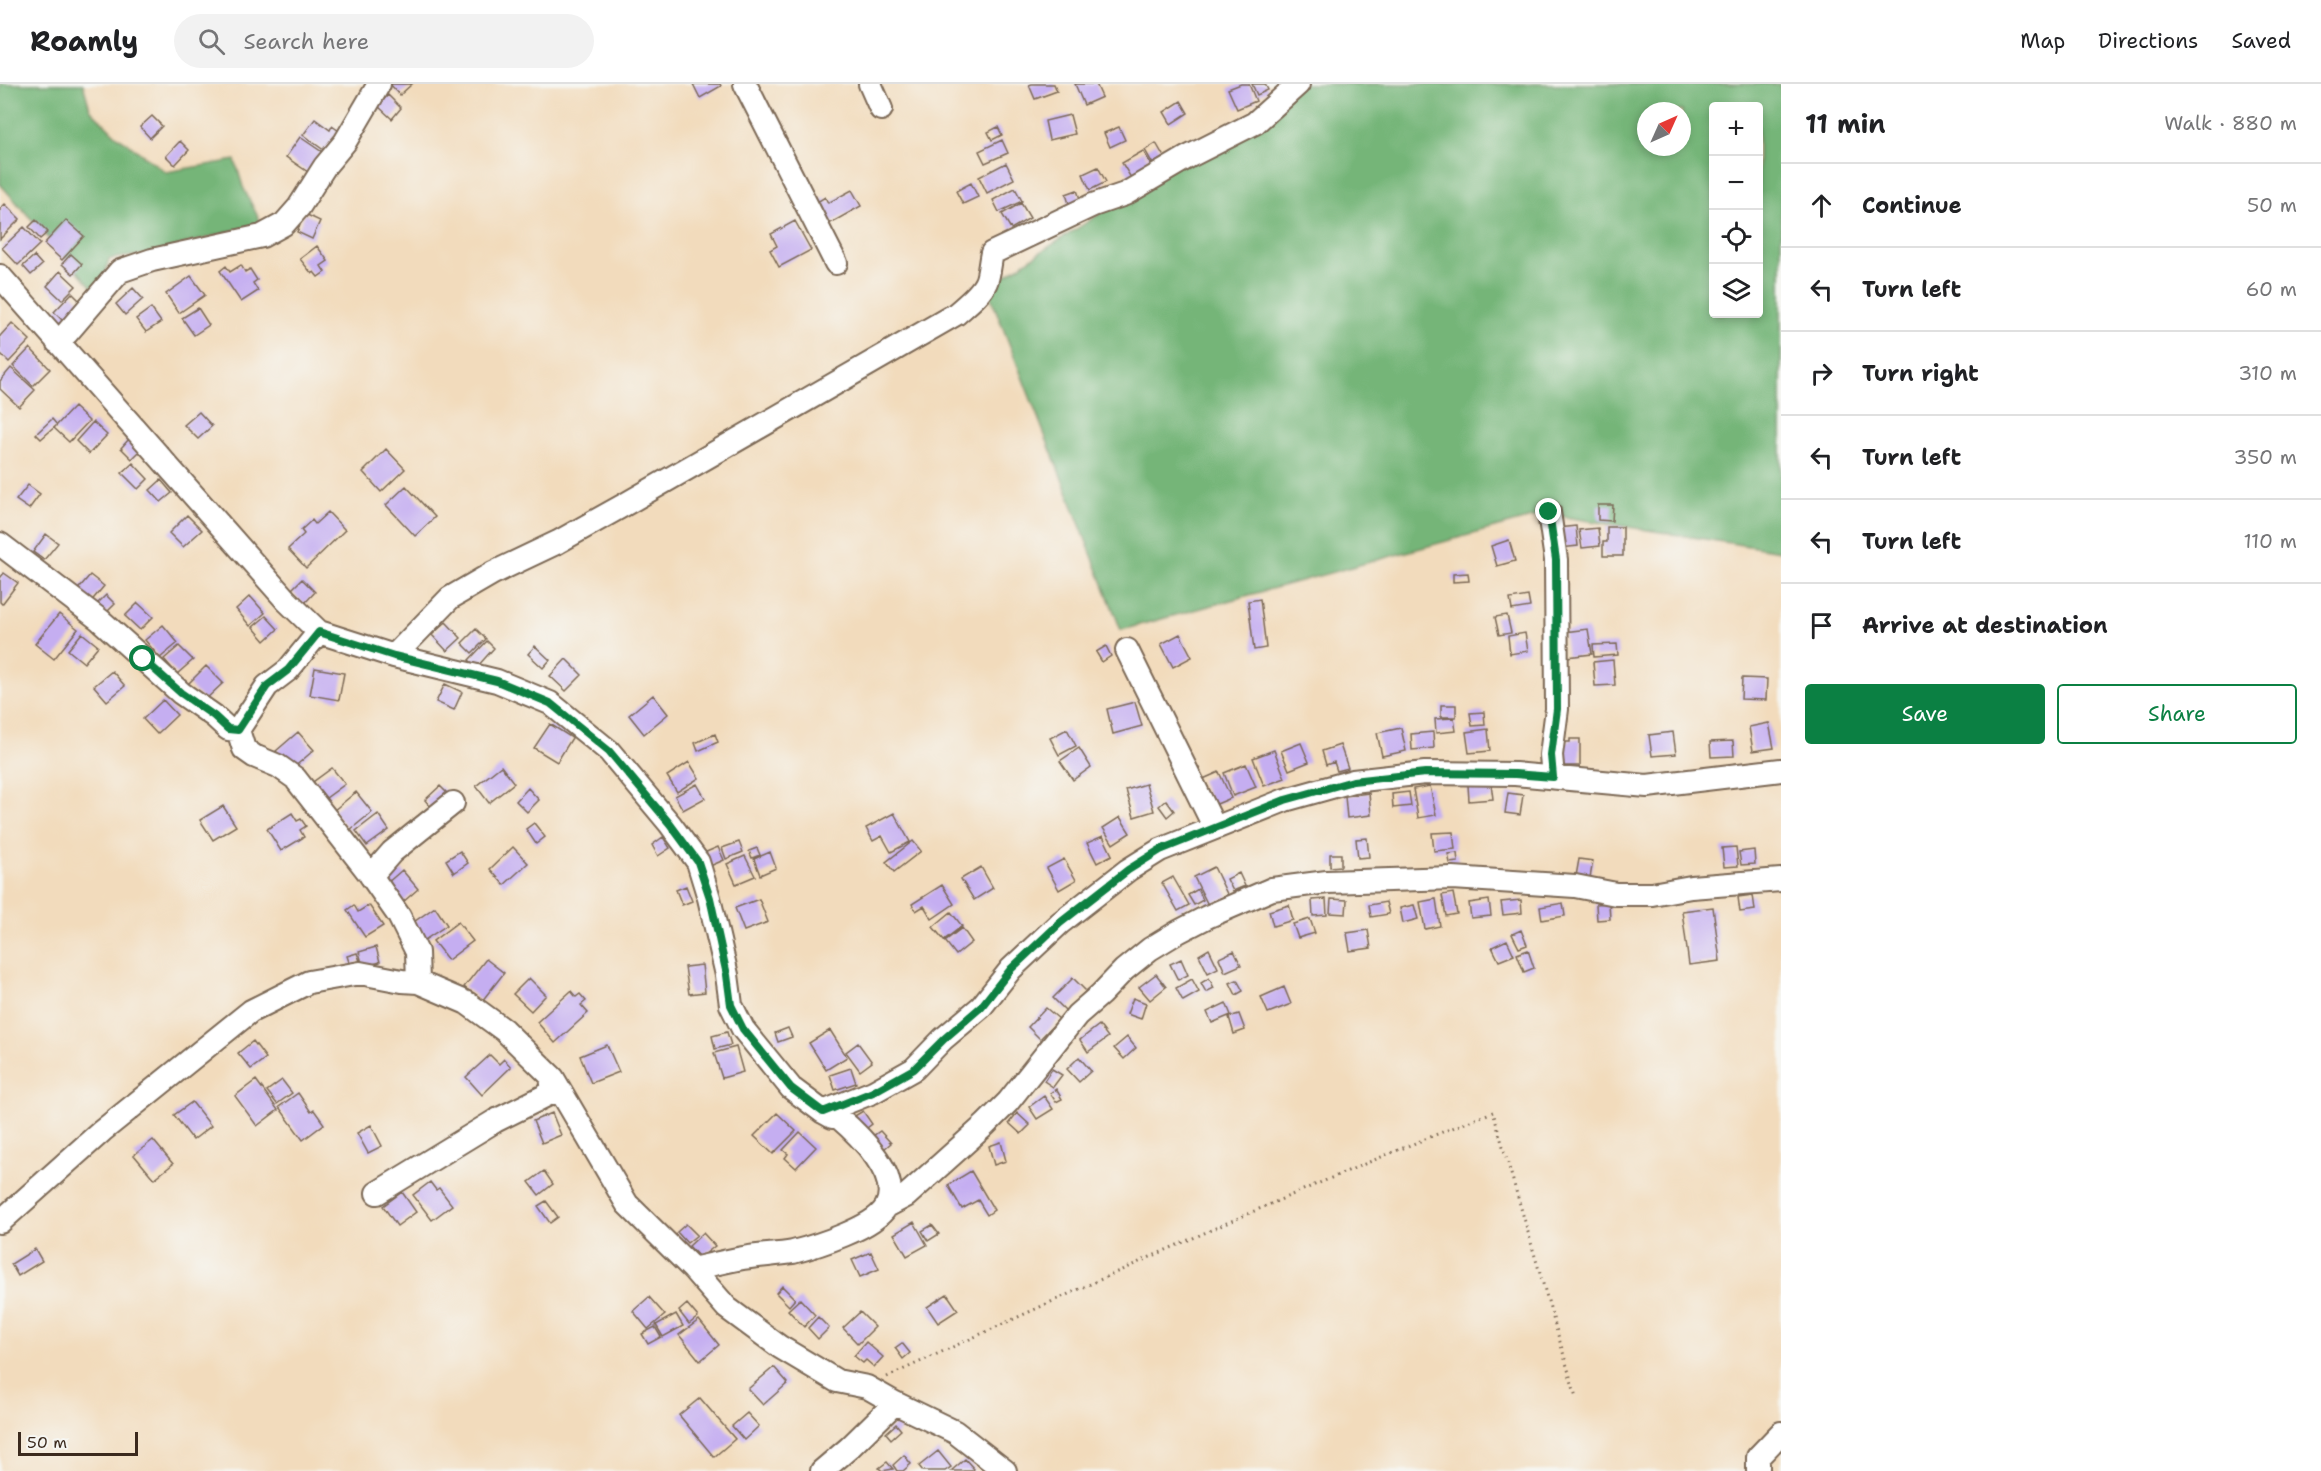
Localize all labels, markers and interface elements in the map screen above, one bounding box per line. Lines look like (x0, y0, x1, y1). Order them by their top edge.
search box (174, 14, 594, 68)
text: Roamly (30, 22, 138, 60)
icon: search (195, 25, 228, 58)
text: Search here (243, 27, 369, 56)
text: Map (2020, 27, 2065, 55)
text: Directions (2098, 27, 2198, 55)
text: Saved (2231, 27, 2291, 55)
north arrow (1637, 102, 1691, 156)
map controls (1709, 102, 1763, 318)
button: + (1709, 102, 1763, 156)
text: 11 min (1805, 106, 1886, 141)
text: Walk · 880 m (2164, 110, 2297, 136)
button: − (1709, 156, 1763, 210)
icon: ahead (1805, 189, 1838, 222)
text: Continue (1862, 191, 1962, 220)
text: 50 m (2247, 192, 2297, 218)
button: locate (1709, 210, 1763, 264)
button: layers (1709, 264, 1763, 318)
icon: left (1805, 273, 1838, 306)
text: Turn left (1862, 275, 1961, 304)
text: 60 m (2245, 276, 2297, 302)
icon: right (1805, 357, 1838, 390)
text: Turn right (1862, 359, 1979, 388)
text: 310 m (2238, 360, 2297, 386)
icon: left (1805, 441, 1838, 474)
text: Turn left (1862, 443, 1961, 472)
text: 350 m (2233, 444, 2297, 470)
route end (1535, 498, 1561, 524)
icon: left (1805, 525, 1838, 558)
text: Turn left (1862, 527, 1961, 556)
text: 110 m (2243, 528, 2297, 554)
icon: arrive (1805, 609, 1838, 642)
text: Arrive at destination (1862, 611, 2108, 640)
route start (129, 645, 155, 671)
button: Save (1805, 684, 2045, 744)
button: Share (2057, 684, 2297, 744)
scale bar (18, 1429, 138, 1456)
text: 50 m (27, 1432, 67, 1453)

